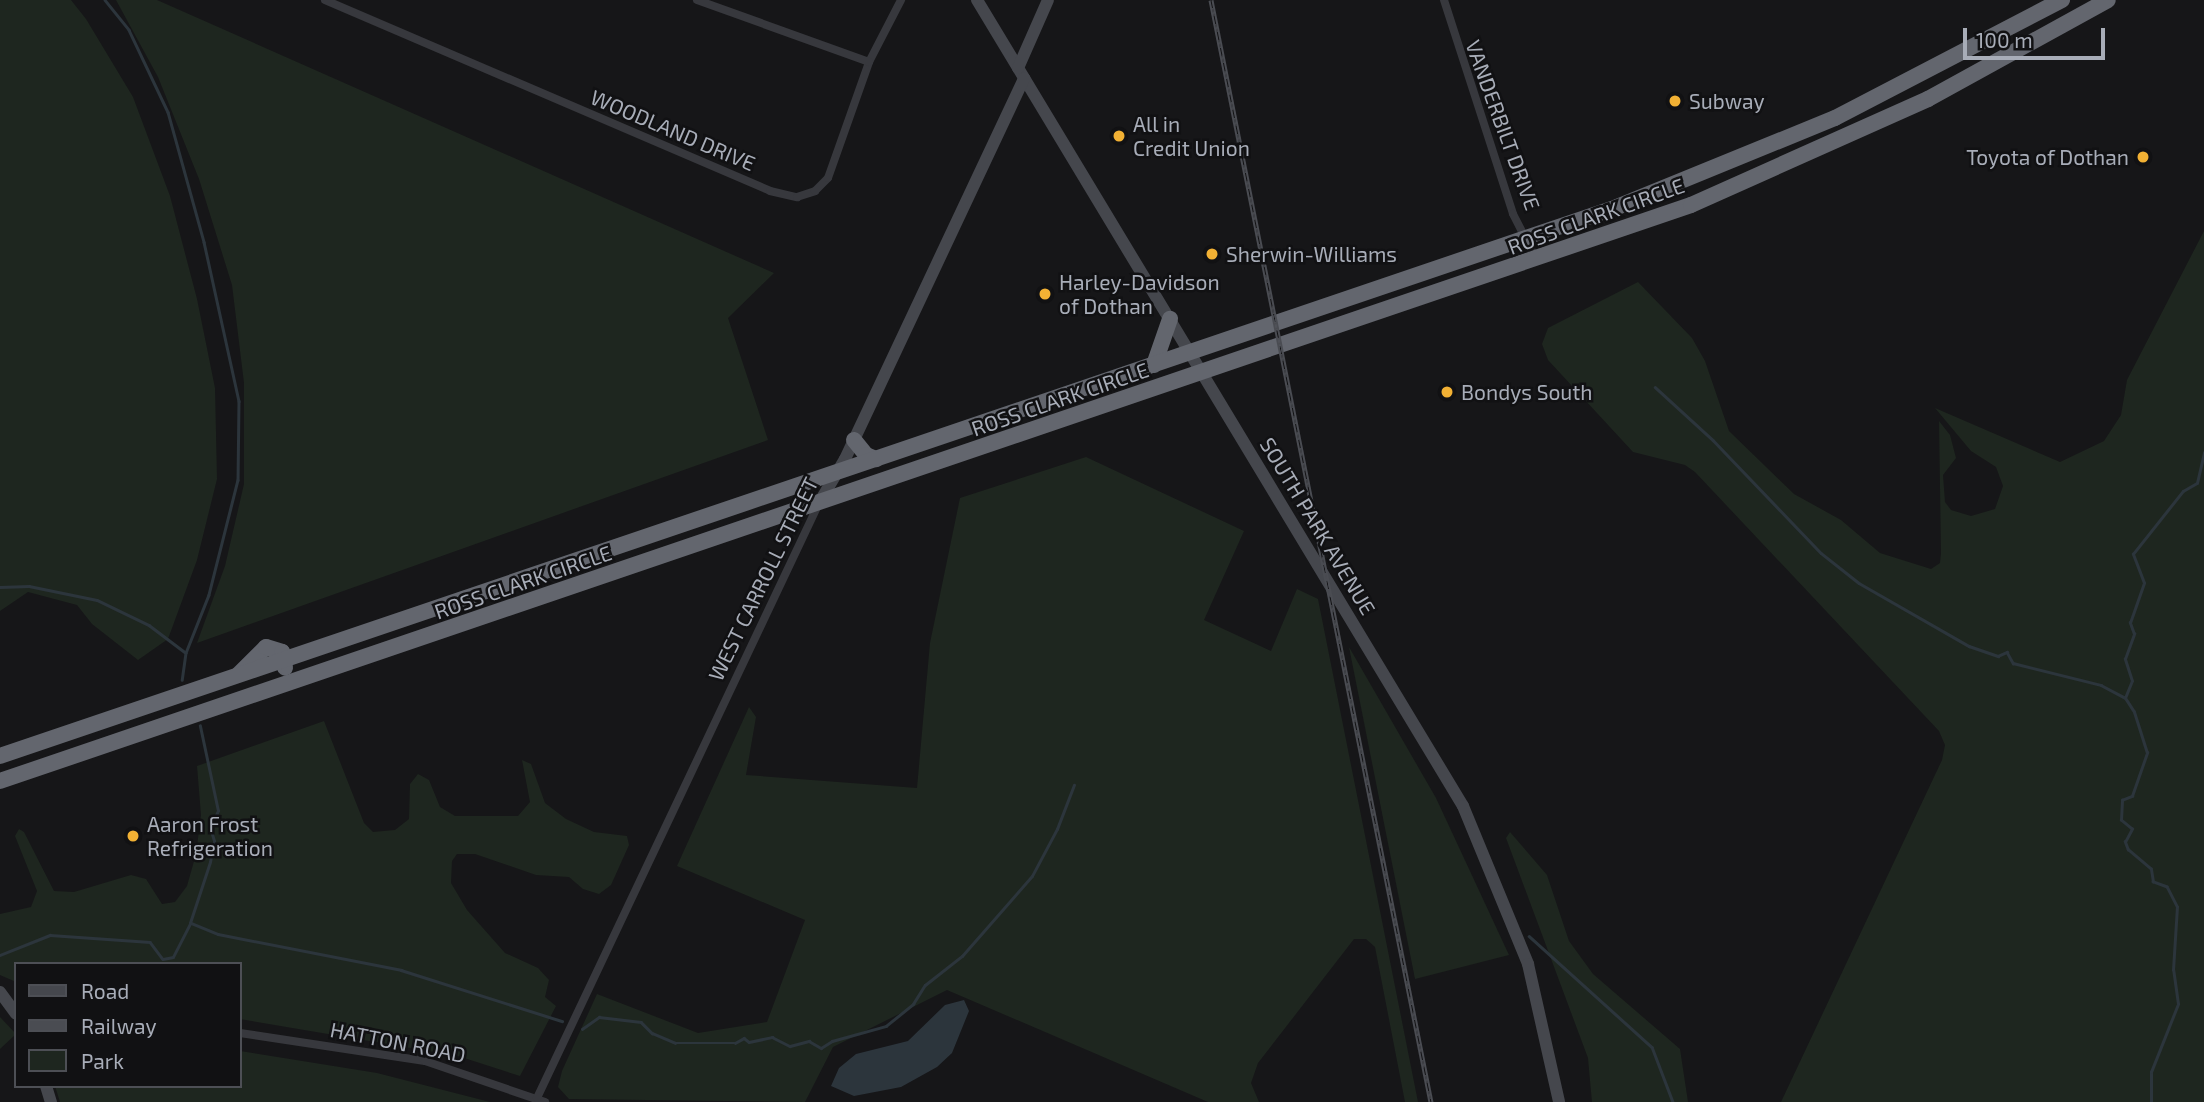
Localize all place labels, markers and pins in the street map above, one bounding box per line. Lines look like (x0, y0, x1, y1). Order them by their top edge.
place label: Subway (1689, 88, 1765, 114)
marker: Subway (1667, 93, 1683, 109)
place label: All in Credit Union (1133, 111, 1250, 161)
marker: All in Credit Union (1111, 128, 1127, 144)
place label: Toyota of Dothan (1966, 144, 2129, 170)
marker: Toyota of Dothan (2135, 149, 2151, 165)
place label: Sherwin-Williams (1226, 241, 1397, 267)
marker: Sherwin-Williams (1204, 246, 1220, 262)
place label: Harley-Davidson of Dothan (1059, 269, 1220, 319)
marker: Harley-Davidson of Dothan (1037, 286, 1053, 302)
place label: Bondys South (1461, 379, 1593, 405)
marker: Bondys South (1439, 384, 1455, 400)
place label: Aaron Frost Refrigeration (147, 811, 273, 861)
marker: Aaron Frost Refrigeration (125, 828, 141, 844)

